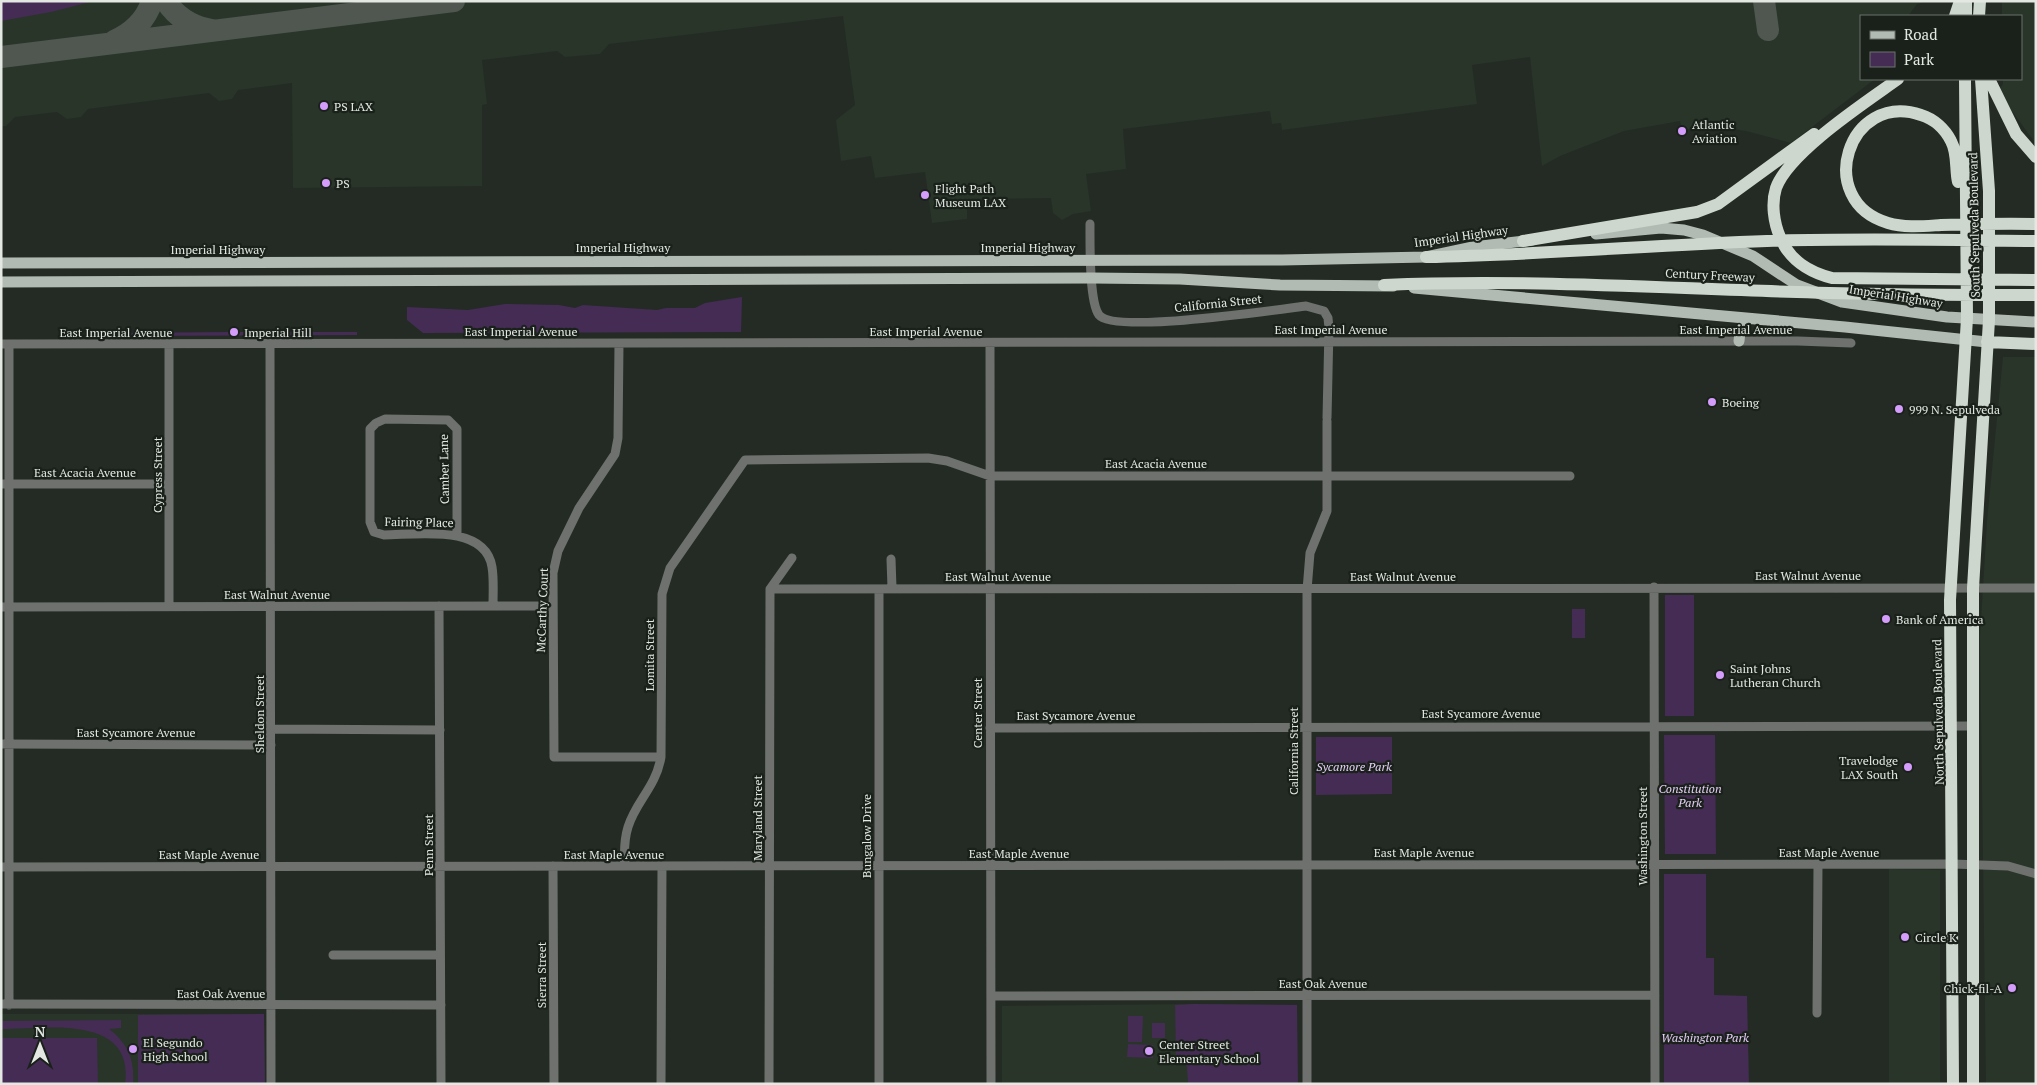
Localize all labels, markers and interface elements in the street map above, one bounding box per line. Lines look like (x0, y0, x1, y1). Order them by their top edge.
legend (1860, 15, 2022, 80)
text: Road (1904, 24, 1937, 44)
text: Park (1904, 49, 1934, 69)
place label: PS LAX (334, 99, 373, 114)
marker: PS LAX (318, 100, 330, 112)
place label: Atlantic Aviation (1692, 117, 1737, 146)
marker: Atlantic Aviation (1676, 125, 1688, 137)
street label: South Sepulveda Boulevard (1965, 152, 1983, 298)
place label: PS (336, 176, 350, 191)
marker: PS (320, 177, 332, 189)
place label: Flight Path Museum LAX (935, 181, 1006, 210)
marker: Flight Path Museum LAX (919, 189, 931, 201)
street label: Imperial Highway (1413, 222, 1510, 250)
street label: Imperial Highway (576, 240, 671, 255)
street label: Imperial Highway (981, 240, 1076, 255)
street label: Imperial Highway (171, 242, 266, 257)
street label: Century Freeway (1665, 265, 1756, 285)
street label: Imperial Highway (1848, 281, 1945, 311)
street label: California Street (1174, 291, 1263, 315)
street label: East Imperial Avenue (1275, 322, 1387, 337)
street label: East Imperial Avenue (1680, 322, 1792, 337)
street label: East Imperial Avenue (465, 324, 577, 339)
street label: East Imperial Avenue (870, 324, 982, 339)
street label: East Imperial Avenue (60, 325, 172, 340)
place label: Imperial Hill (244, 325, 312, 340)
marker: Imperial Hill (228, 326, 240, 338)
place label: Boeing (1722, 395, 1760, 410)
marker: Boeing (1706, 396, 1718, 408)
place label: 999 N. Sepulveda (1909, 402, 2000, 417)
marker: 999 N. Sepulveda (1893, 403, 1905, 415)
street label: Camber Lane (436, 434, 452, 504)
street label: Cypress Street (150, 436, 165, 513)
street label: East Acacia Avenue (1105, 456, 1207, 471)
street label: East Acacia Avenue (34, 465, 136, 480)
street label: Fairing Place (384, 514, 454, 530)
street label: McCarthy Court (533, 567, 551, 653)
street label: East Walnut Avenue (1755, 568, 1861, 583)
street label: East Walnut Avenue (945, 569, 1051, 584)
street label: East Walnut Avenue (1350, 569, 1456, 584)
street label: East Walnut Avenue (224, 587, 330, 602)
place label: Bank of America (1896, 612, 1984, 627)
marker: Bank of America (1880, 613, 1892, 625)
street label: Lomita Street (642, 618, 657, 691)
street label: North Sepulveda Boulevard (1929, 639, 1947, 785)
place label: Saint Johns Lutheran Church (1730, 661, 1821, 690)
marker: Saint Johns Lutheran Church (1714, 669, 1726, 681)
street label: Sheldon Street (252, 674, 267, 753)
street label: Center Street (970, 677, 985, 748)
street label: East Sycamore Avenue (1421, 706, 1541, 721)
street label: California Street (1286, 707, 1301, 795)
street label: East Sycamore Avenue (1016, 708, 1136, 723)
street label: East Sycamore Avenue (76, 725, 196, 740)
place label: Travelodge LAX South (1839, 753, 1898, 782)
park label: Sycamore Park (1316, 759, 1392, 774)
marker: Travelodge LAX South (1902, 761, 1914, 773)
street label: Maryland Street (750, 775, 765, 861)
park label: Constitution Park (1658, 781, 1722, 810)
street label: Washington Street (1635, 786, 1650, 885)
street label: Bungalow Drive (859, 794, 874, 878)
street label: Penn Street (421, 813, 436, 876)
street label: East Maple Avenue (1374, 845, 1474, 860)
street label: East Maple Avenue (1779, 845, 1879, 860)
street label: East Maple Avenue (969, 846, 1069, 861)
street label: East Maple Avenue (159, 847, 259, 862)
street label: East Maple Avenue (564, 847, 664, 862)
place label: Circle K (1915, 930, 1957, 945)
marker: Circle K (1899, 931, 1911, 943)
street label: Sierra Street (534, 941, 549, 1008)
street label: East Oak Avenue (1279, 976, 1367, 991)
place label: Chick-fil-A (1943, 981, 2003, 996)
marker: Chick-fil-A (2006, 982, 2018, 994)
street label: East Oak Avenue (177, 986, 265, 1001)
north arrow (15, 1020, 65, 1070)
text: N (35, 1022, 46, 1041)
park label: Washington Park (1661, 1030, 1749, 1045)
place label: El Segundo High School (143, 1035, 208, 1064)
place label: Center Street Elementary School (1159, 1037, 1260, 1066)
marker: El Segundo High School (127, 1043, 139, 1055)
marker: Center Street Elementary School (1143, 1045, 1155, 1057)

